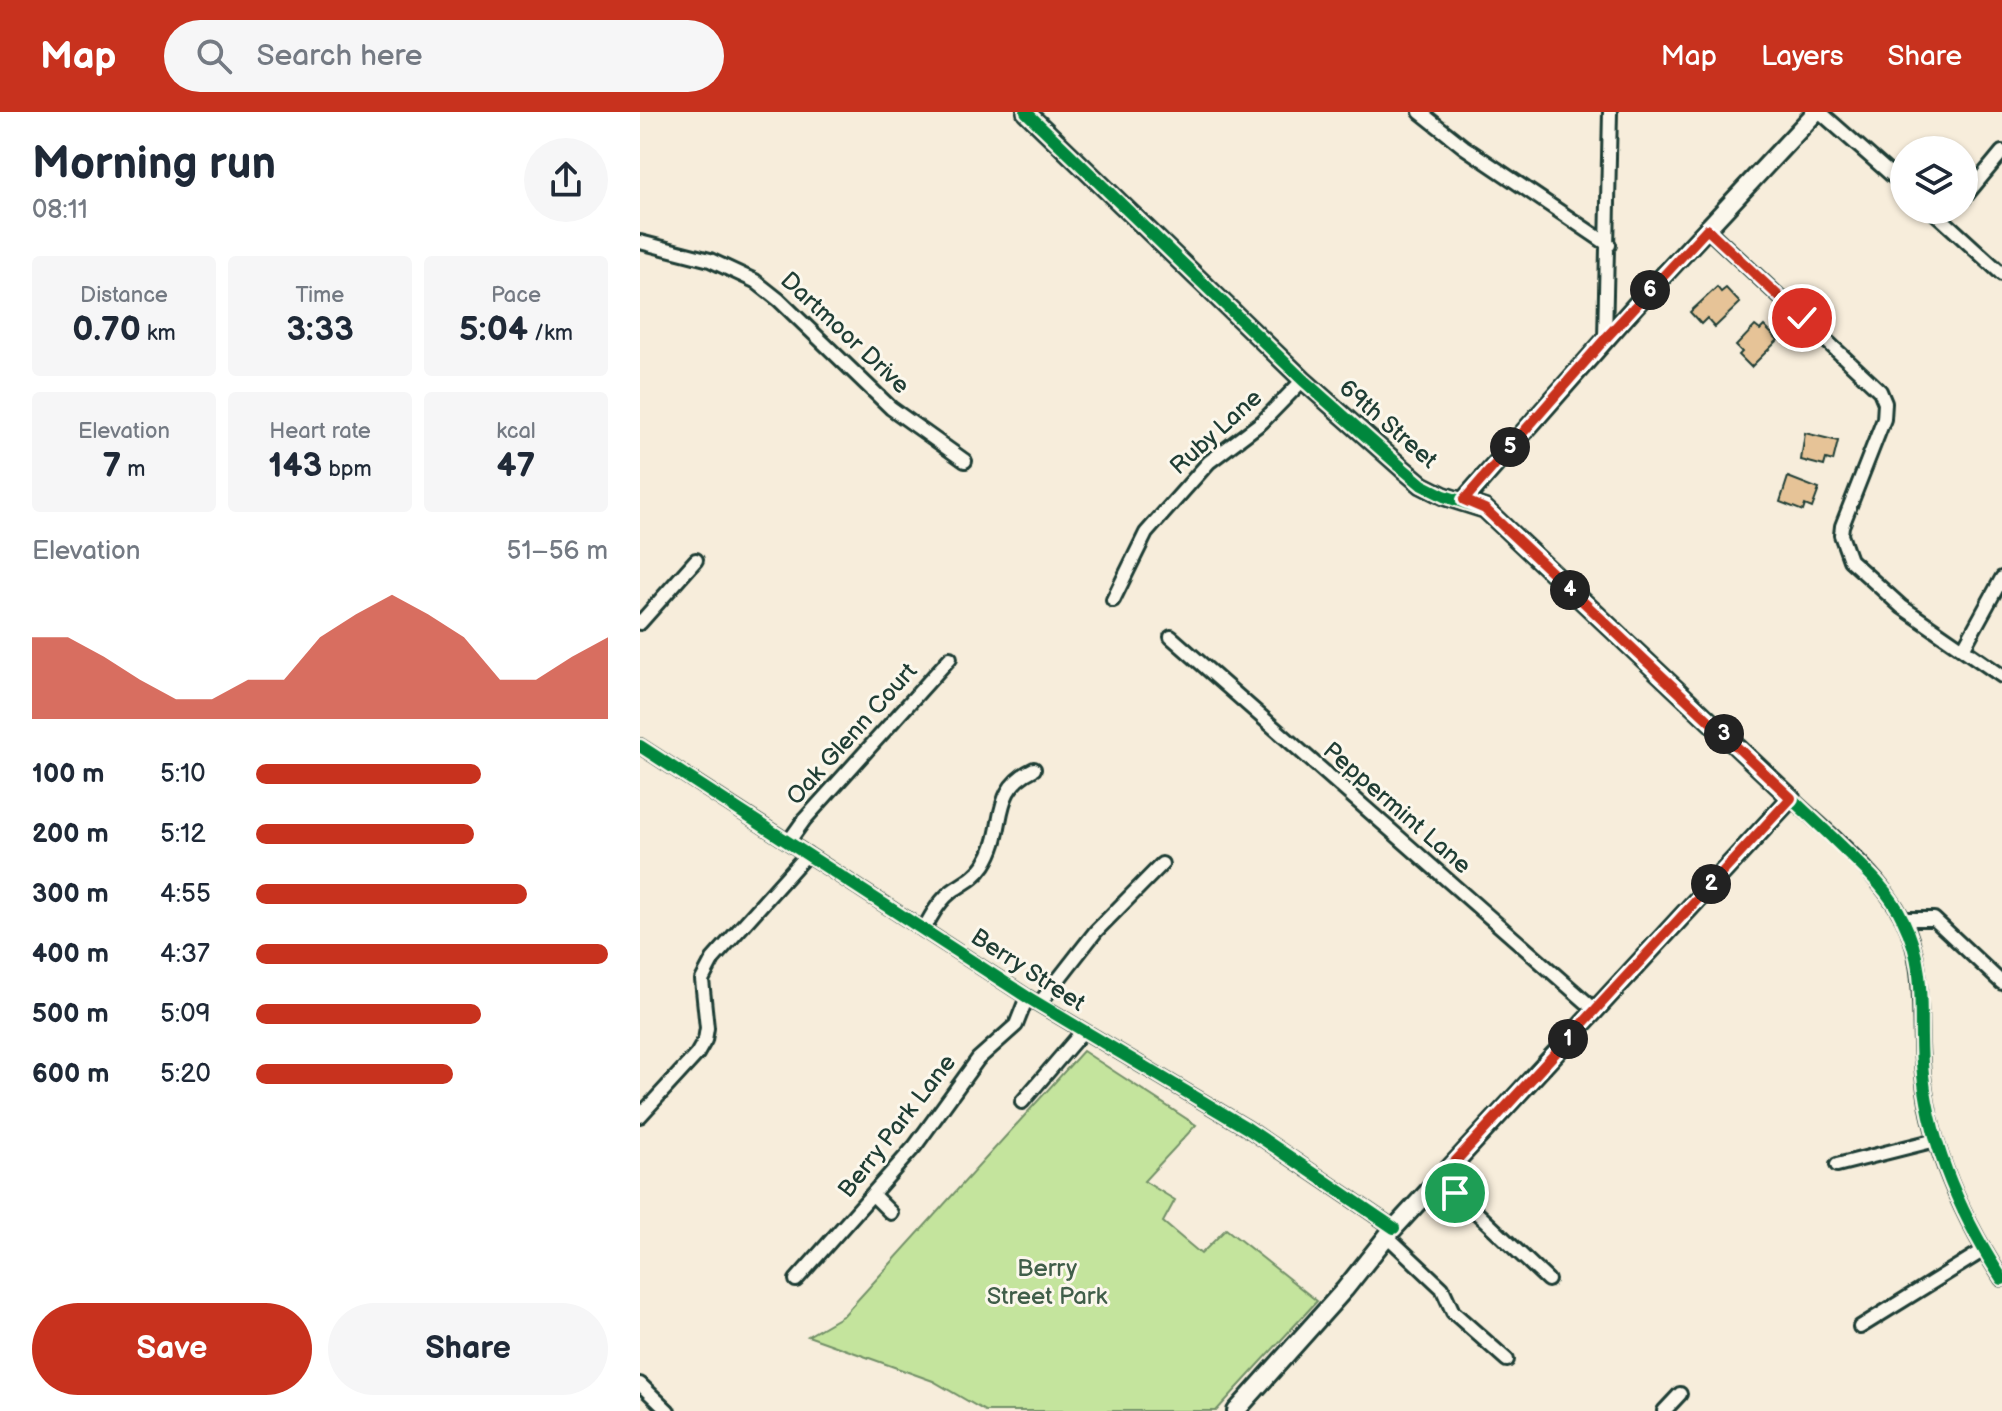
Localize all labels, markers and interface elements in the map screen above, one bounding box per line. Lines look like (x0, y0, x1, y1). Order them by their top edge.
search box (164, 20, 724, 92)
text: Map (40, 34, 116, 79)
icon: search (192, 34, 236, 78)
text: Search here (256, 38, 423, 74)
text: Map (1661, 40, 1717, 73)
text: Layers (1761, 40, 1844, 73)
text: Share (1888, 40, 1962, 73)
map controls (1890, 136, 1978, 224)
button: layers (1890, 136, 1978, 224)
text: Morning run (32, 138, 276, 191)
button: share (524, 138, 608, 222)
text: 08:11 (32, 195, 88, 226)
street label: Dartmoor Drive (775, 266, 915, 400)
pin: 6 (1630, 270, 1670, 310)
text: 6 (1643, 276, 1657, 303)
text: Distance (80, 282, 168, 309)
text: Time (296, 282, 344, 309)
text: Pace (491, 282, 541, 309)
pin (1768, 284, 1836, 352)
icon: check (1780, 296, 1824, 340)
text: 0.70 (72, 309, 141, 350)
text: 3:33 (286, 309, 354, 350)
text: 5:04 (459, 309, 528, 350)
text: km (141, 320, 176, 347)
text: /km (528, 320, 573, 347)
street label: 69th Street (1333, 373, 1444, 475)
street label: Ruby Lane (1164, 383, 1268, 481)
text: Elevation (78, 418, 170, 445)
text: Heart rate (269, 418, 371, 445)
text: kcal (496, 418, 536, 445)
pin: 5 (1490, 427, 1530, 467)
text: 5 (1504, 433, 1516, 460)
text: 7 (103, 445, 121, 486)
text: 143 (268, 445, 322, 486)
text: 47 (497, 445, 535, 486)
text: m (121, 456, 145, 483)
text: bpm (322, 456, 372, 483)
text: Elevation (32, 536, 140, 567)
text: 51–56 m (507, 536, 608, 567)
pin: 4 (1550, 570, 1590, 610)
text: 4 (1564, 576, 1576, 603)
street label: Oak Glenn Court (781, 657, 924, 811)
pin: 3 (1704, 714, 1744, 754)
text: 3 (1718, 720, 1730, 747)
street label: Peppermint Lane (1317, 736, 1477, 880)
text: 100 m (32, 759, 105, 790)
text: 5:10 (160, 759, 206, 790)
text: 200 m (32, 819, 109, 850)
text: 5:12 (160, 819, 206, 850)
pin: 2 (1691, 864, 1731, 904)
text: 2 (1704, 870, 1718, 897)
text: 300 m (32, 879, 109, 910)
text: 4:55 (160, 879, 211, 910)
street label: Berry Street (965, 922, 1091, 1018)
text: 400 m (32, 939, 109, 970)
text: 4:37 (160, 939, 210, 970)
text: 500 m (32, 999, 109, 1030)
text: 5:09 (160, 999, 210, 1030)
pin: 1 (1548, 1019, 1588, 1059)
text: 1 (1563, 1025, 1573, 1052)
street label: Berry Park Lane (832, 1049, 962, 1203)
text: 600 m (32, 1059, 109, 1090)
text: 5:20 (160, 1059, 211, 1090)
pin (1421, 1159, 1489, 1227)
icon: arrive (1433, 1171, 1477, 1215)
park label: Berry Street Park (987, 1254, 1108, 1311)
button: Save (32, 1303, 312, 1395)
button: Share (328, 1303, 608, 1395)

